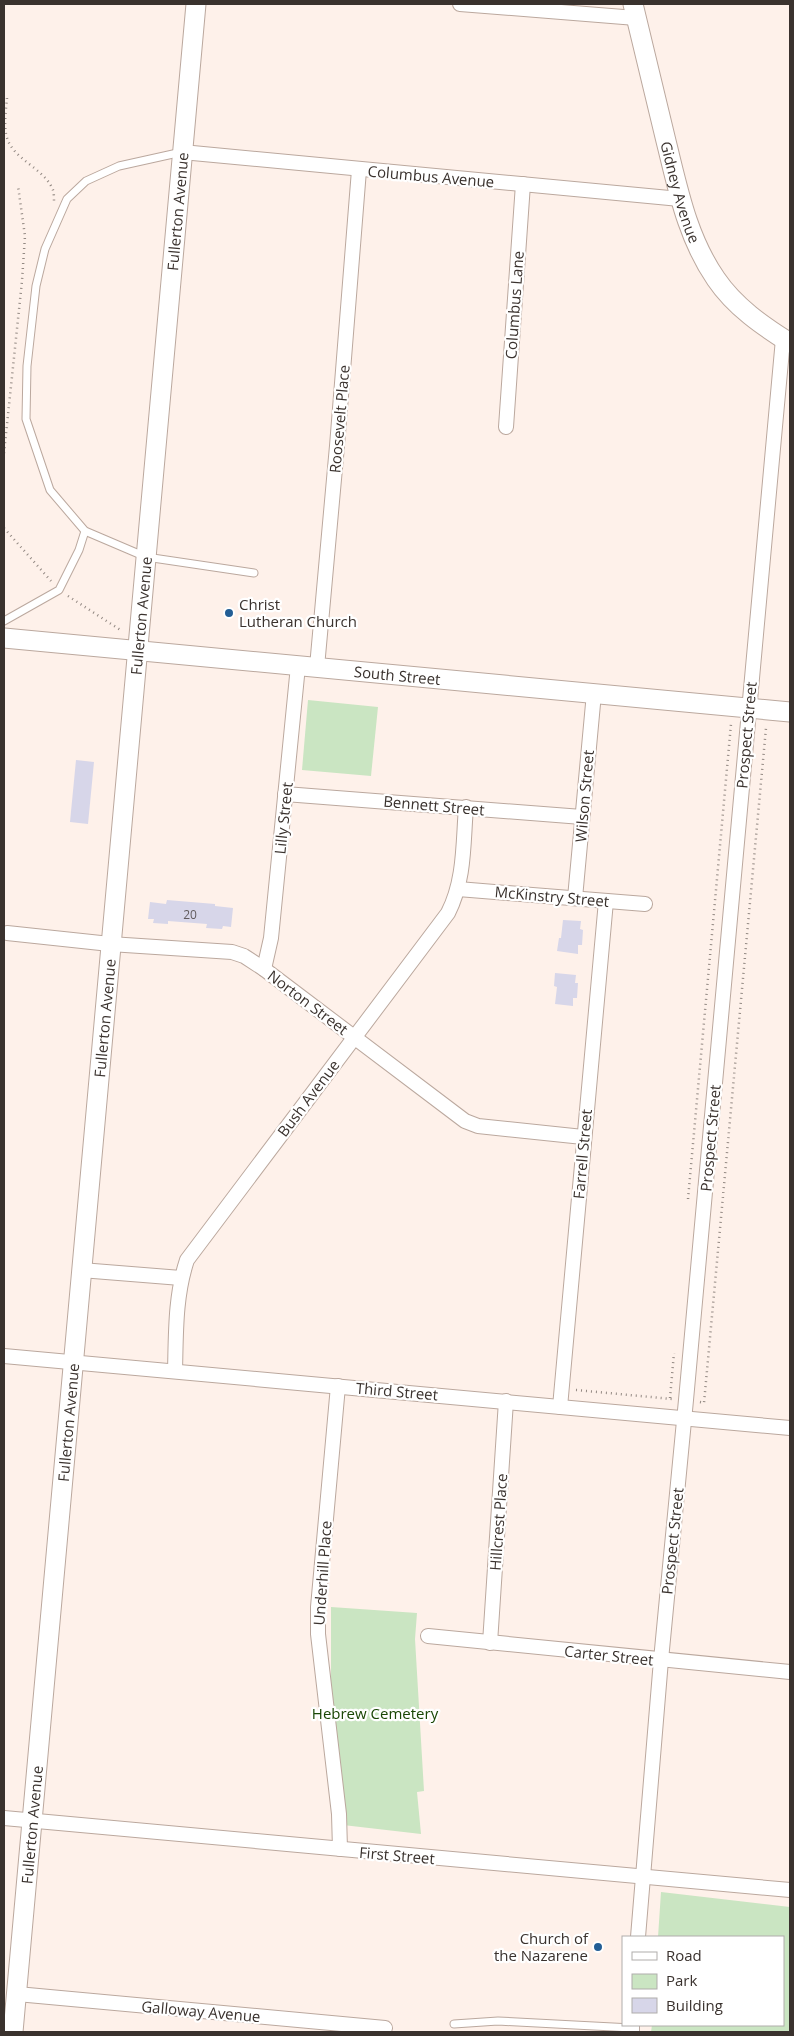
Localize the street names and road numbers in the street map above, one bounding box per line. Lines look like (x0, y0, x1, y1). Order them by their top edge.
street label: Gidney Avenue (656, 139, 705, 246)
street label: Fullerton Avenue (162, 151, 193, 272)
street label: Columbus Avenue (367, 161, 495, 191)
street label: Columbus Lane (500, 250, 528, 360)
street label: Roosevelt Place (324, 364, 354, 474)
street label: Fullerton Avenue (125, 556, 156, 676)
street label: South Street (353, 661, 441, 689)
street label: Prospect Street (731, 681, 761, 789)
street label: Wilson Street (570, 749, 598, 843)
street label: Lilly Street (269, 781, 297, 855)
street label: Bennett Street (383, 791, 485, 819)
street label: McKinstry Street (494, 881, 610, 911)
street label: Fullerton Avenue (89, 958, 120, 1078)
street label: Norton Street (264, 965, 352, 1039)
street label: Bush Avenue (273, 1056, 343, 1140)
street label: Prospect Street (695, 1084, 725, 1192)
street label: Farrell Street (568, 1108, 596, 1200)
street label: Fullerton Avenue (53, 1362, 83, 1483)
street label: Third Street (355, 1377, 439, 1405)
street label: Hillcrest Place (485, 1473, 511, 1571)
street label: Prospect Street (656, 1487, 688, 1595)
street label: Underhill Place (308, 1520, 336, 1626)
street label: Carter Street (563, 1640, 655, 1670)
street label: Fullerton Avenue (16, 1765, 47, 1885)
street label: First Street (358, 1842, 436, 1868)
street label: Galloway Avenue (141, 1996, 261, 2026)

